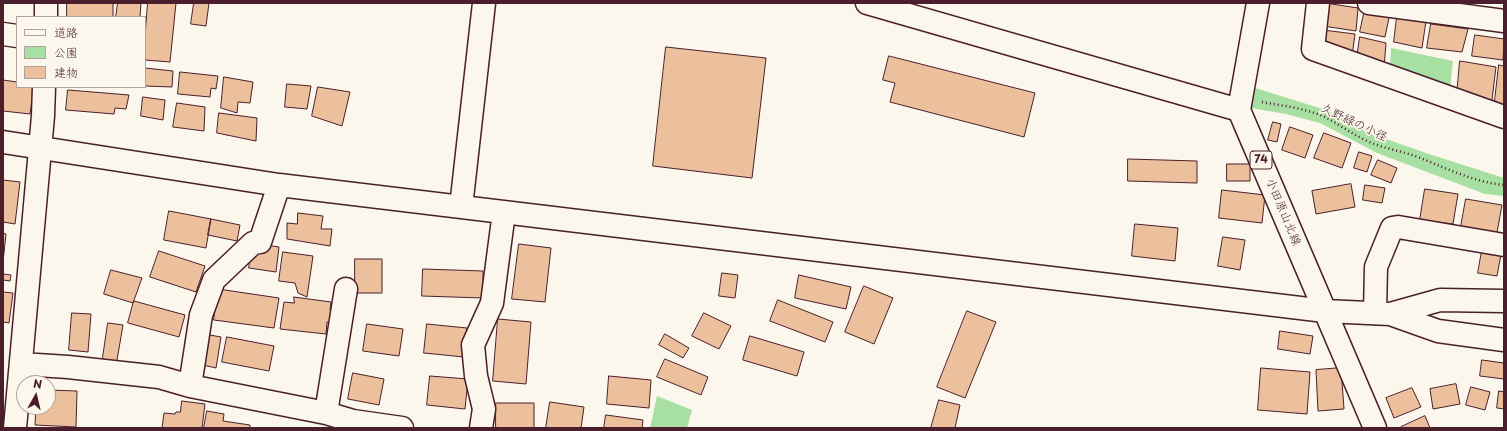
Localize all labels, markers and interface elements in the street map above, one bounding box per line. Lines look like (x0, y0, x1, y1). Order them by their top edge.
legend (16, 16, 146, 88)
text: 道路 (54, 23, 78, 41)
text: 公園 (54, 43, 78, 61)
text: 建物 (54, 63, 78, 81)
street label: 久野緑の小径 (1318, 101, 1390, 145)
road number: 74 (1250, 151, 1272, 169)
street label: 小田原山北線 (1262, 176, 1304, 248)
north arrow (16, 375, 56, 415)
text: N (32, 375, 43, 393)

